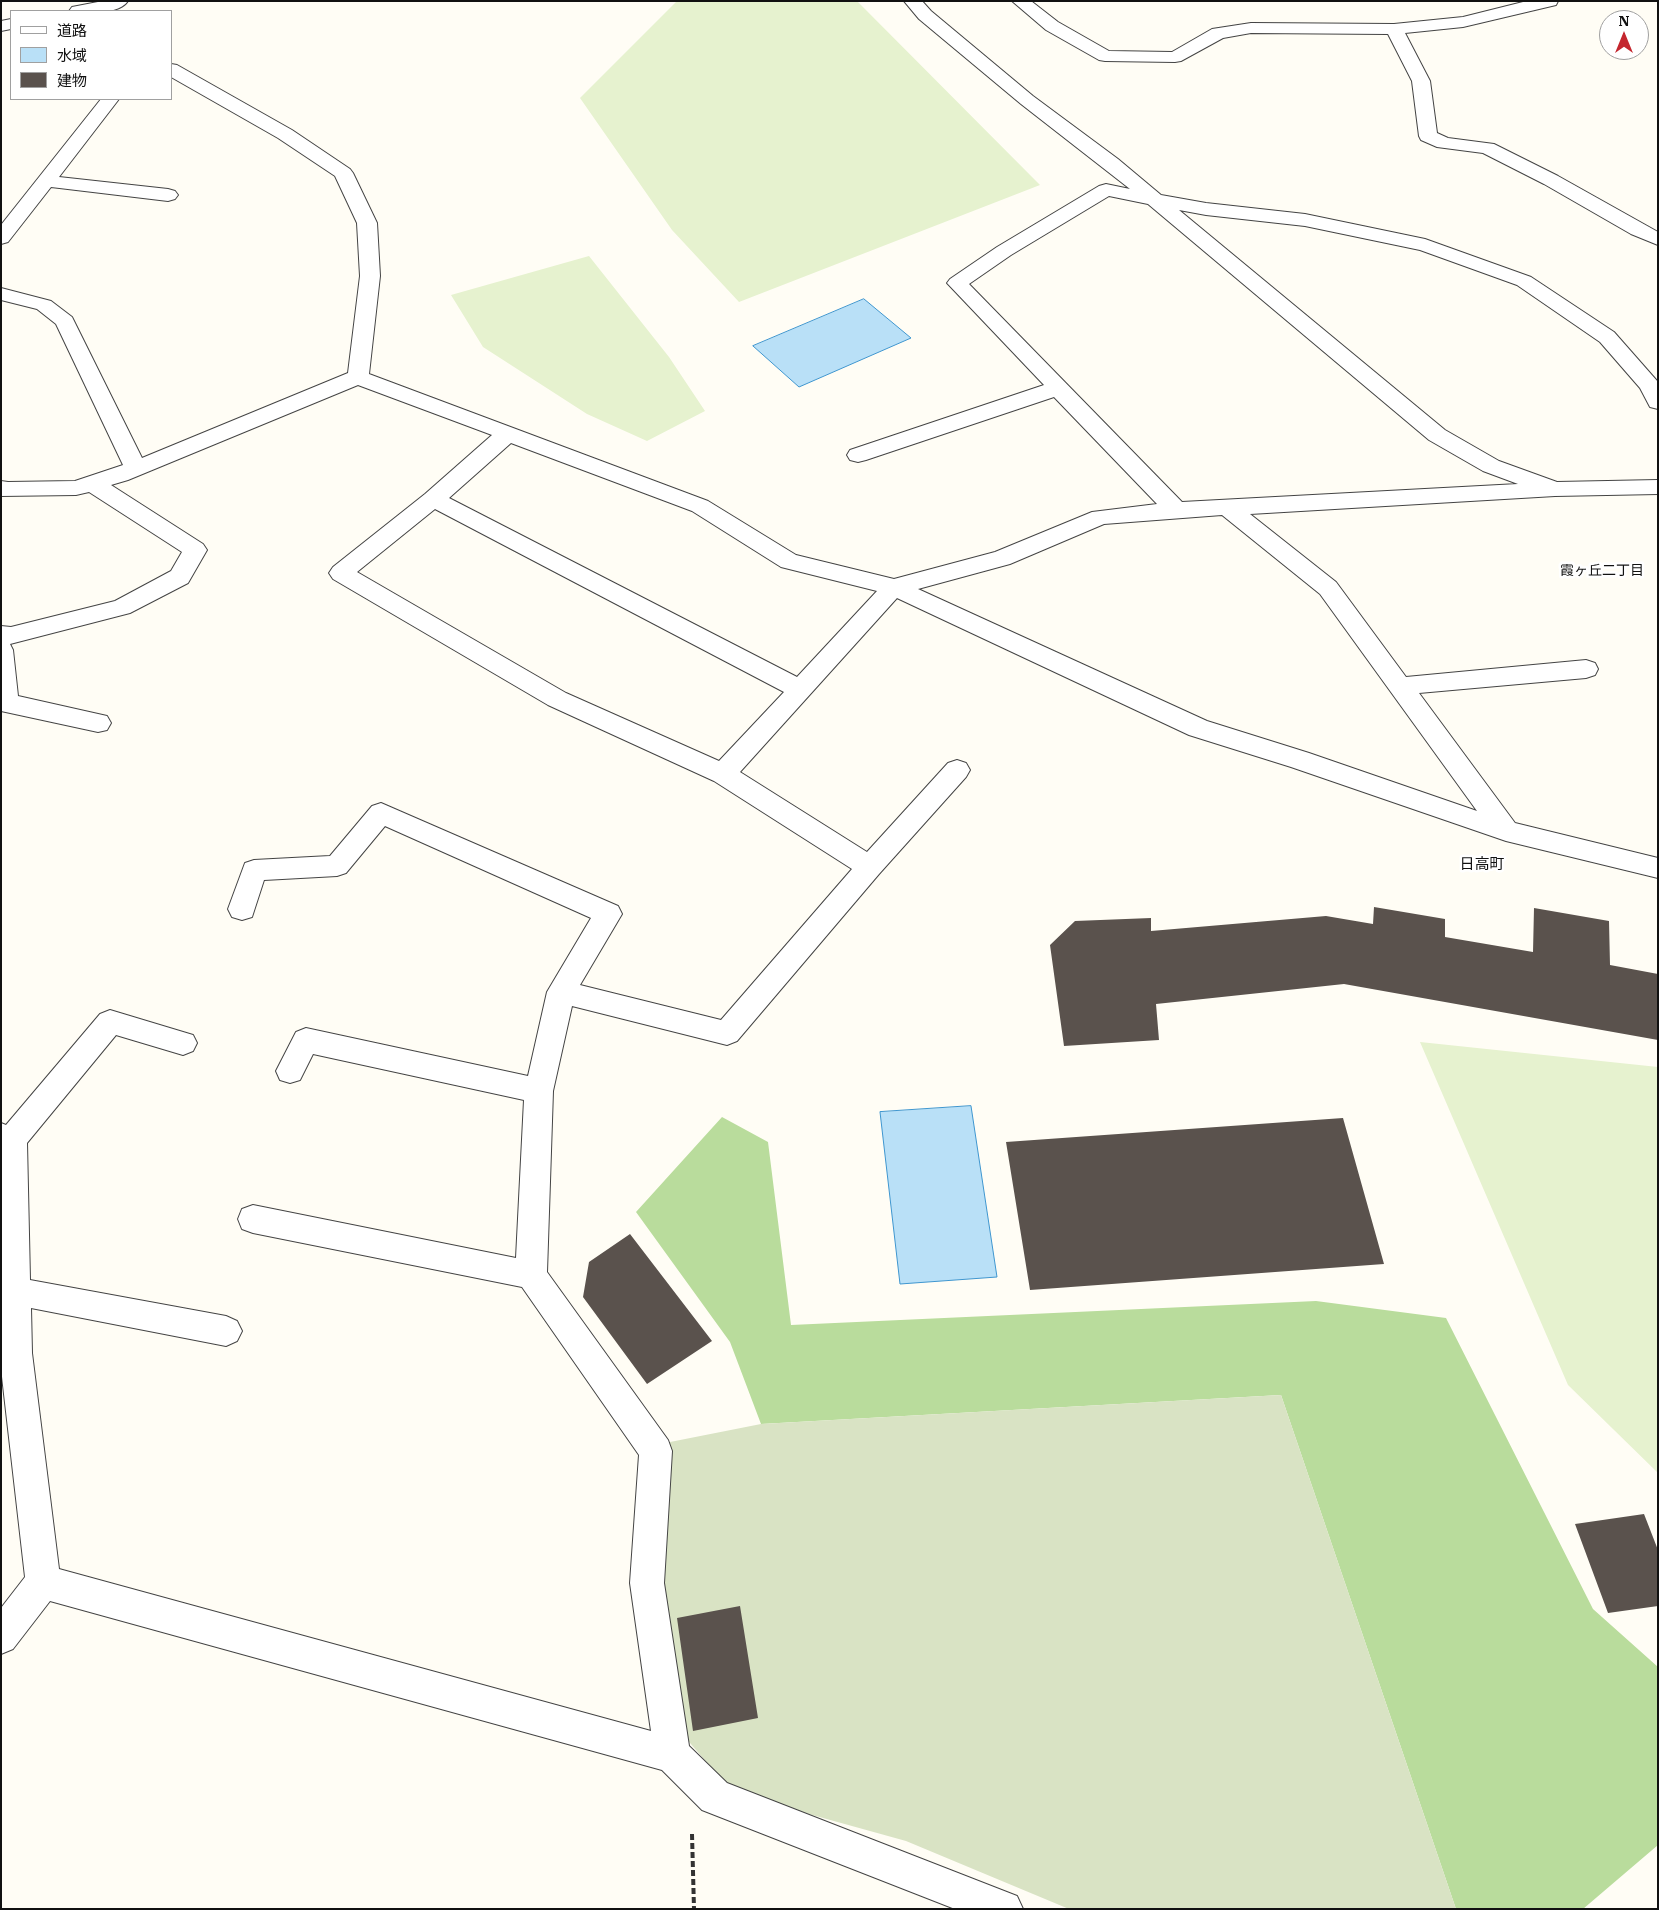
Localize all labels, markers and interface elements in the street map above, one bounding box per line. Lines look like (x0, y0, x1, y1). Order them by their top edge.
legend (10, 10, 172, 100)
north arrow (1599, 10, 1649, 60)
text: N (1618, 12, 1630, 30)
text: 道路 (57, 21, 87, 40)
text: 水域 (57, 46, 87, 65)
text: 建物 (57, 71, 87, 90)
district label: 霞ヶ丘二丁目 (1560, 563, 1644, 579)
district label: 日高町 (1460, 856, 1504, 874)

